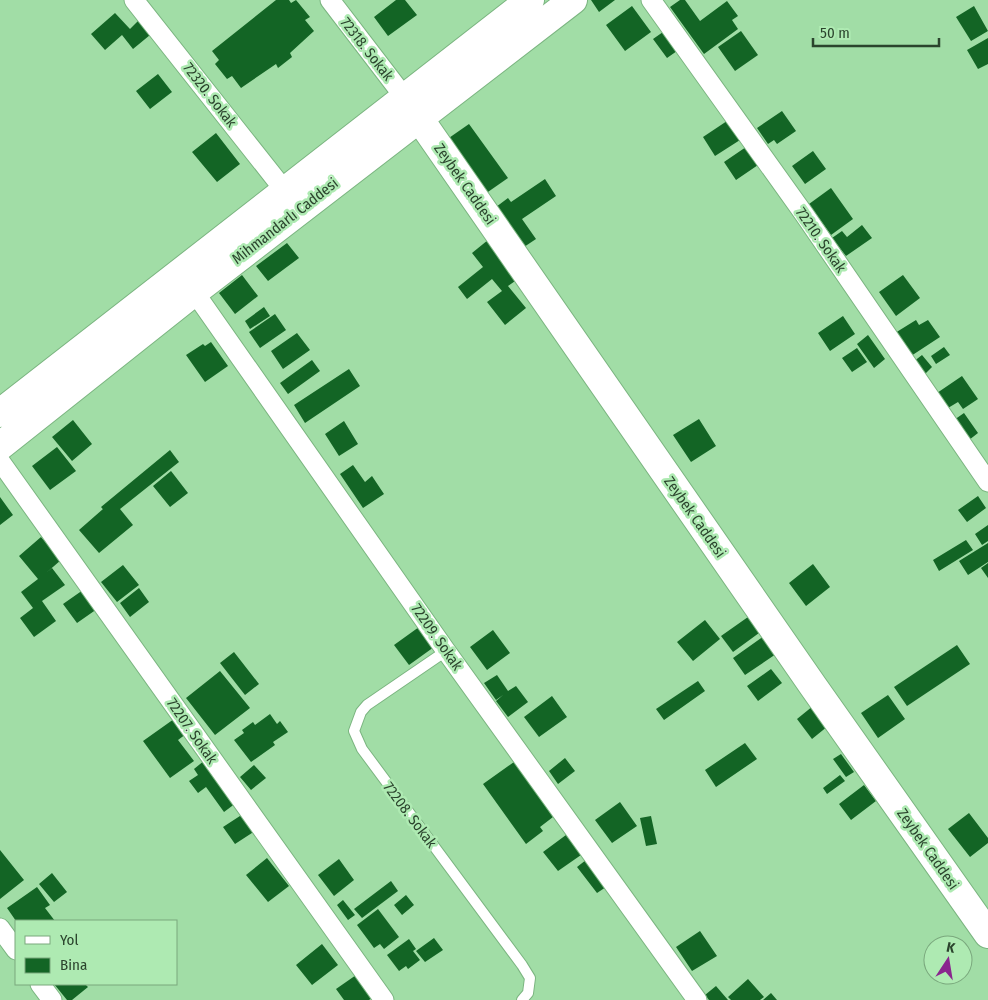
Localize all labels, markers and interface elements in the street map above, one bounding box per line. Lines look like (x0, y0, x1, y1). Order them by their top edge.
street label: 72318. Sokak (337, 14, 397, 84)
scale bar (813, 15, 939, 47)
text: 50 m (820, 24, 850, 42)
street label: 72320. Sokak (179, 59, 241, 131)
street label: Zeybek Caddesi (430, 140, 500, 228)
street label: Mihmandarlı Caddesi (228, 174, 342, 268)
street label: 72210. Sokak (792, 204, 850, 276)
street label: Zeybek Caddesi (660, 473, 730, 561)
street label: 72209. Sokak (407, 600, 467, 674)
street label: 72207. Sokak (163, 695, 221, 767)
street label: 72208. Sokak (379, 779, 441, 851)
street label: Zeybek Caddesi (893, 805, 963, 893)
legend (15, 920, 178, 985)
text: Yol (60, 931, 78, 949)
north arrow (923, 935, 973, 985)
text: K (945, 939, 957, 957)
text: Bina (60, 956, 87, 974)

